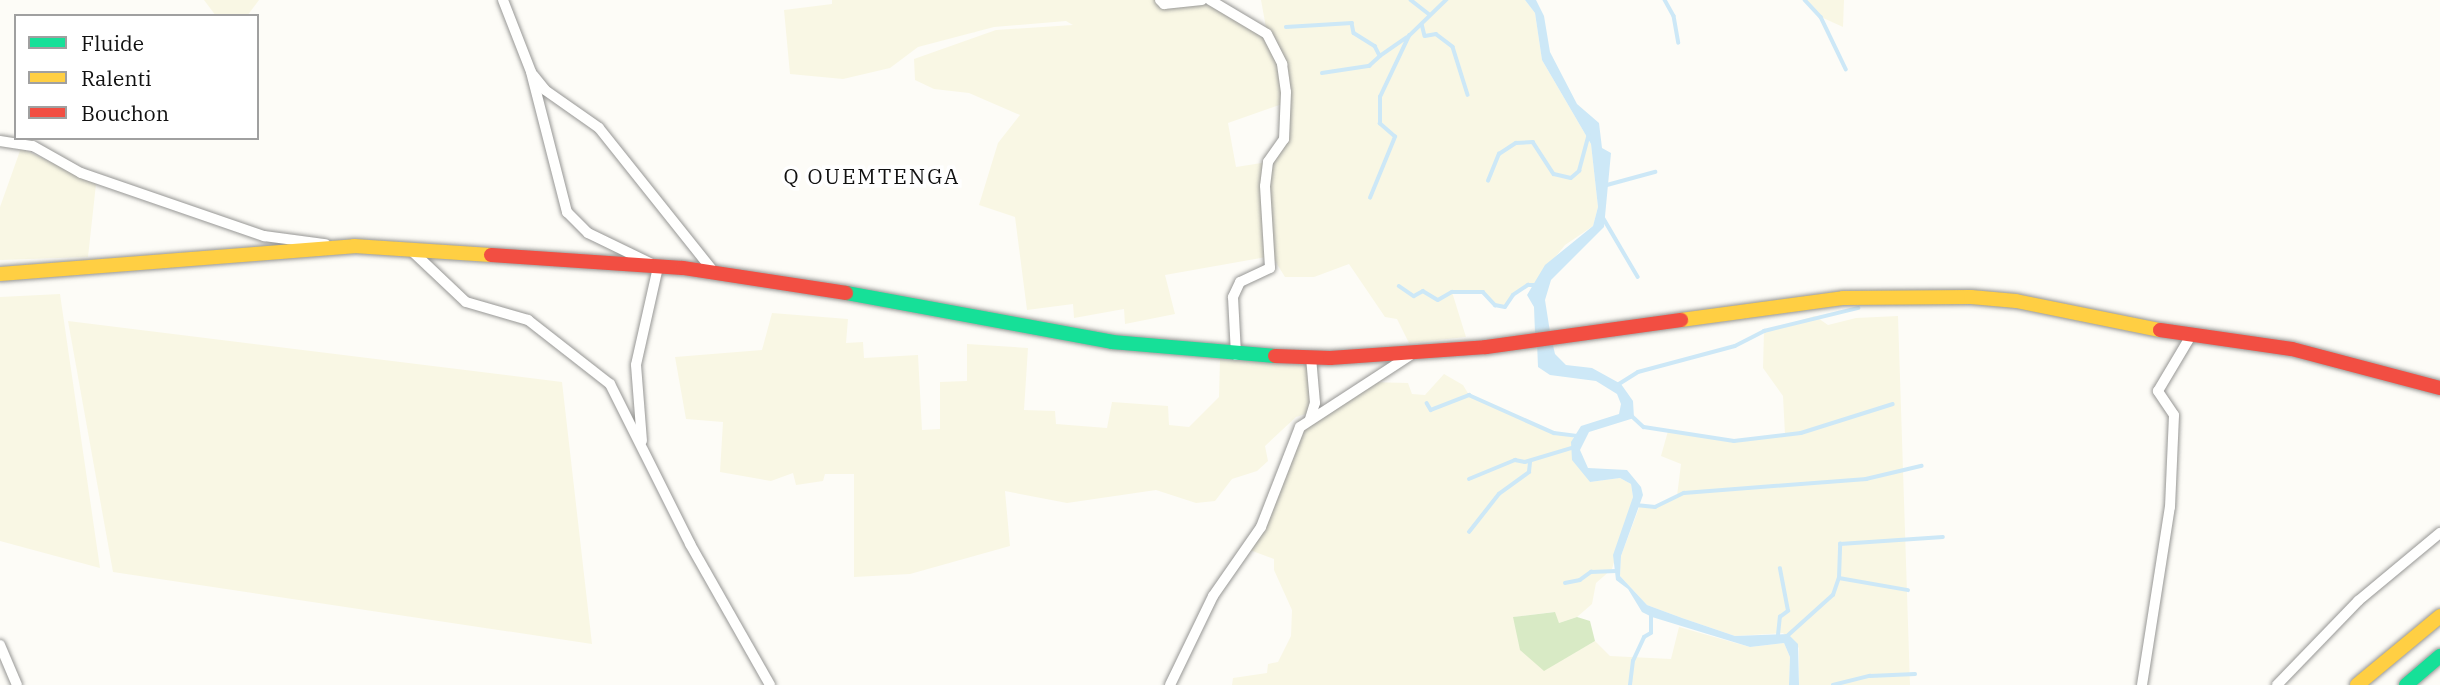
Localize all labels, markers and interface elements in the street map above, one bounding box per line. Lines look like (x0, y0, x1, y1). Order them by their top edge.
legend (14, 14, 259, 140)
text: Fluide (81, 29, 144, 57)
text: Ralenti (81, 64, 152, 92)
text: Bouchon (81, 99, 169, 127)
district label: Q OUEMTENGA (785, 163, 959, 189)

